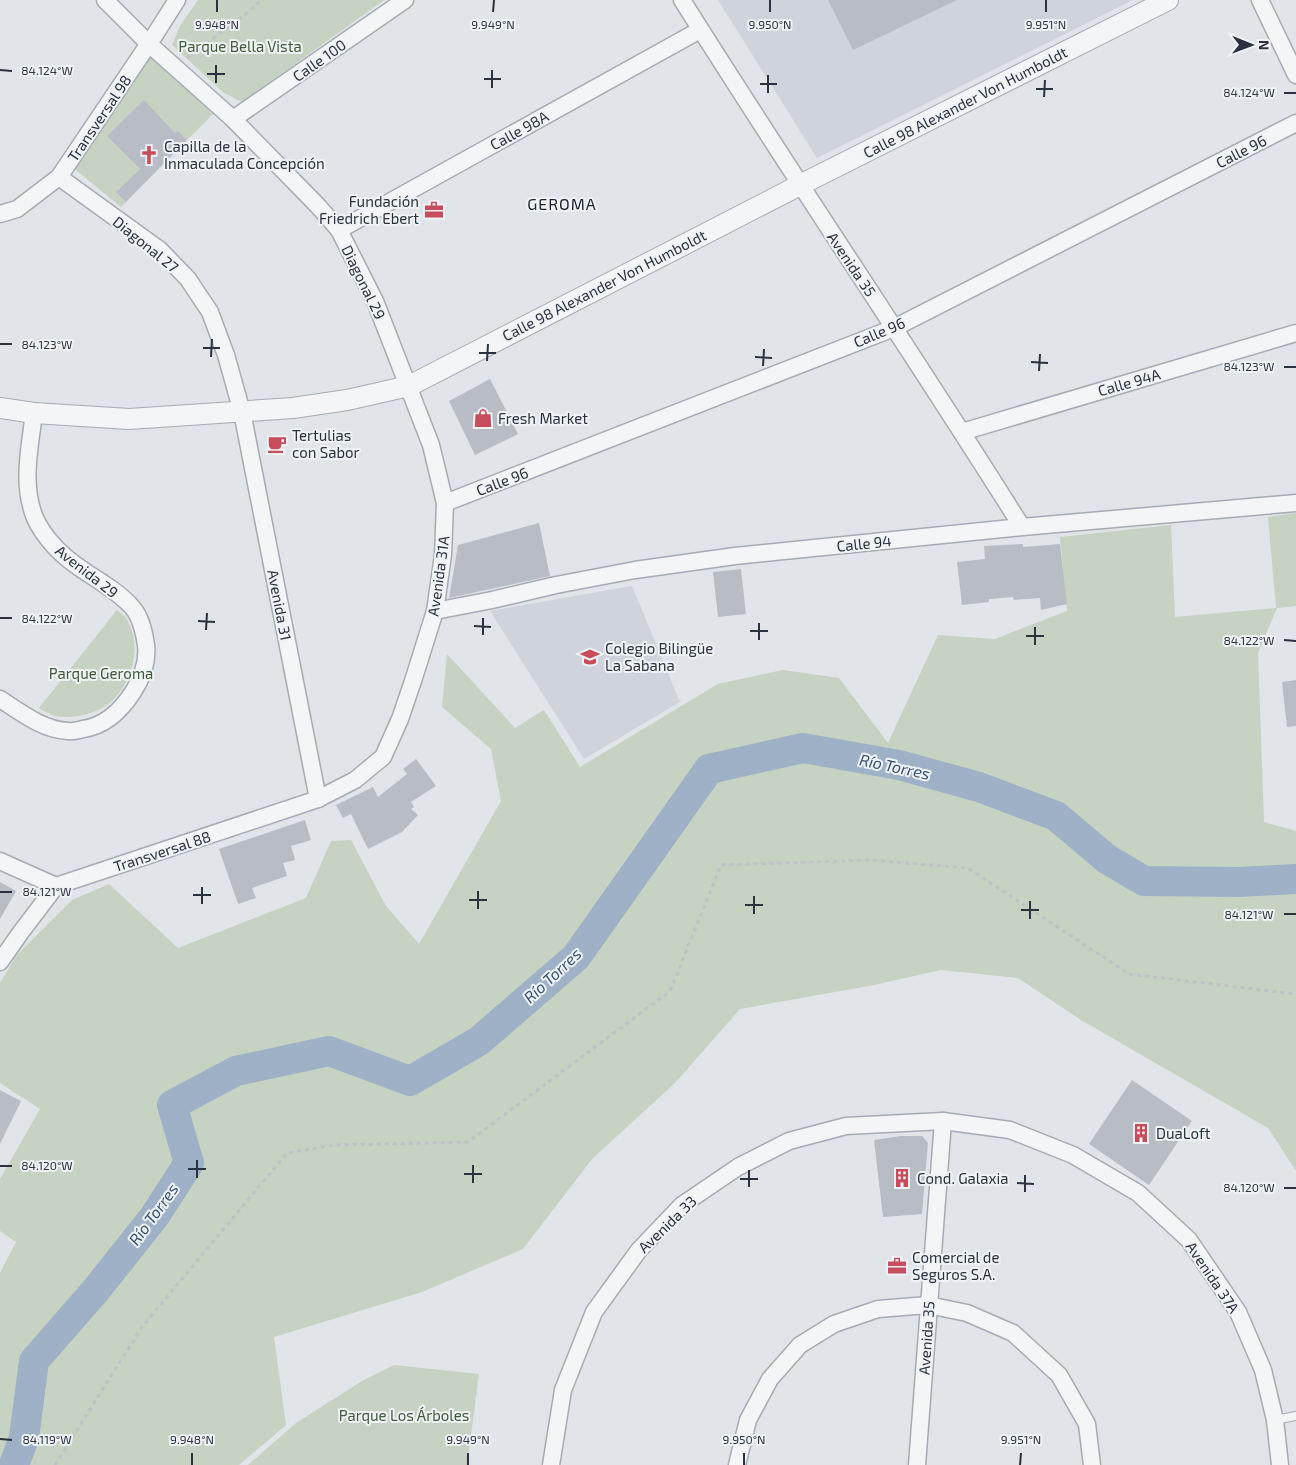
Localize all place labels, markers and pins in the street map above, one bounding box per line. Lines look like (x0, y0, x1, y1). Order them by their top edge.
place label: Capilla de la Inmaculada Concepción (164, 137, 325, 172)
church icon: Capilla de la Inmaculada Concepción (138, 144, 160, 166)
place label: Fundación Friedrich Ebert (319, 192, 419, 227)
office icon: Fundación Friedrich Ebert (423, 199, 445, 221)
shop icon: Fresh Market (472, 407, 494, 429)
place label: Fresh Market (498, 409, 588, 427)
place label: Tertulias con Sabor (292, 426, 360, 461)
cafe icon: Tertulias con Sabor (266, 433, 288, 455)
place label: Colegio Bilingüe La Sabana (605, 639, 713, 674)
school or university icon: Colegio Bilingüe La Sabana (579, 646, 601, 668)
building icon: DuaLoft (1130, 1122, 1152, 1144)
place label: DuaLoft (1156, 1124, 1211, 1142)
building icon: Cond. Galaxia (891, 1167, 913, 1189)
place label: Cond. Galaxia (917, 1169, 1008, 1187)
place label: Comercial de Seguros S.A. (912, 1248, 999, 1283)
office icon: Comercial de Seguros S.A. (886, 1255, 908, 1277)

